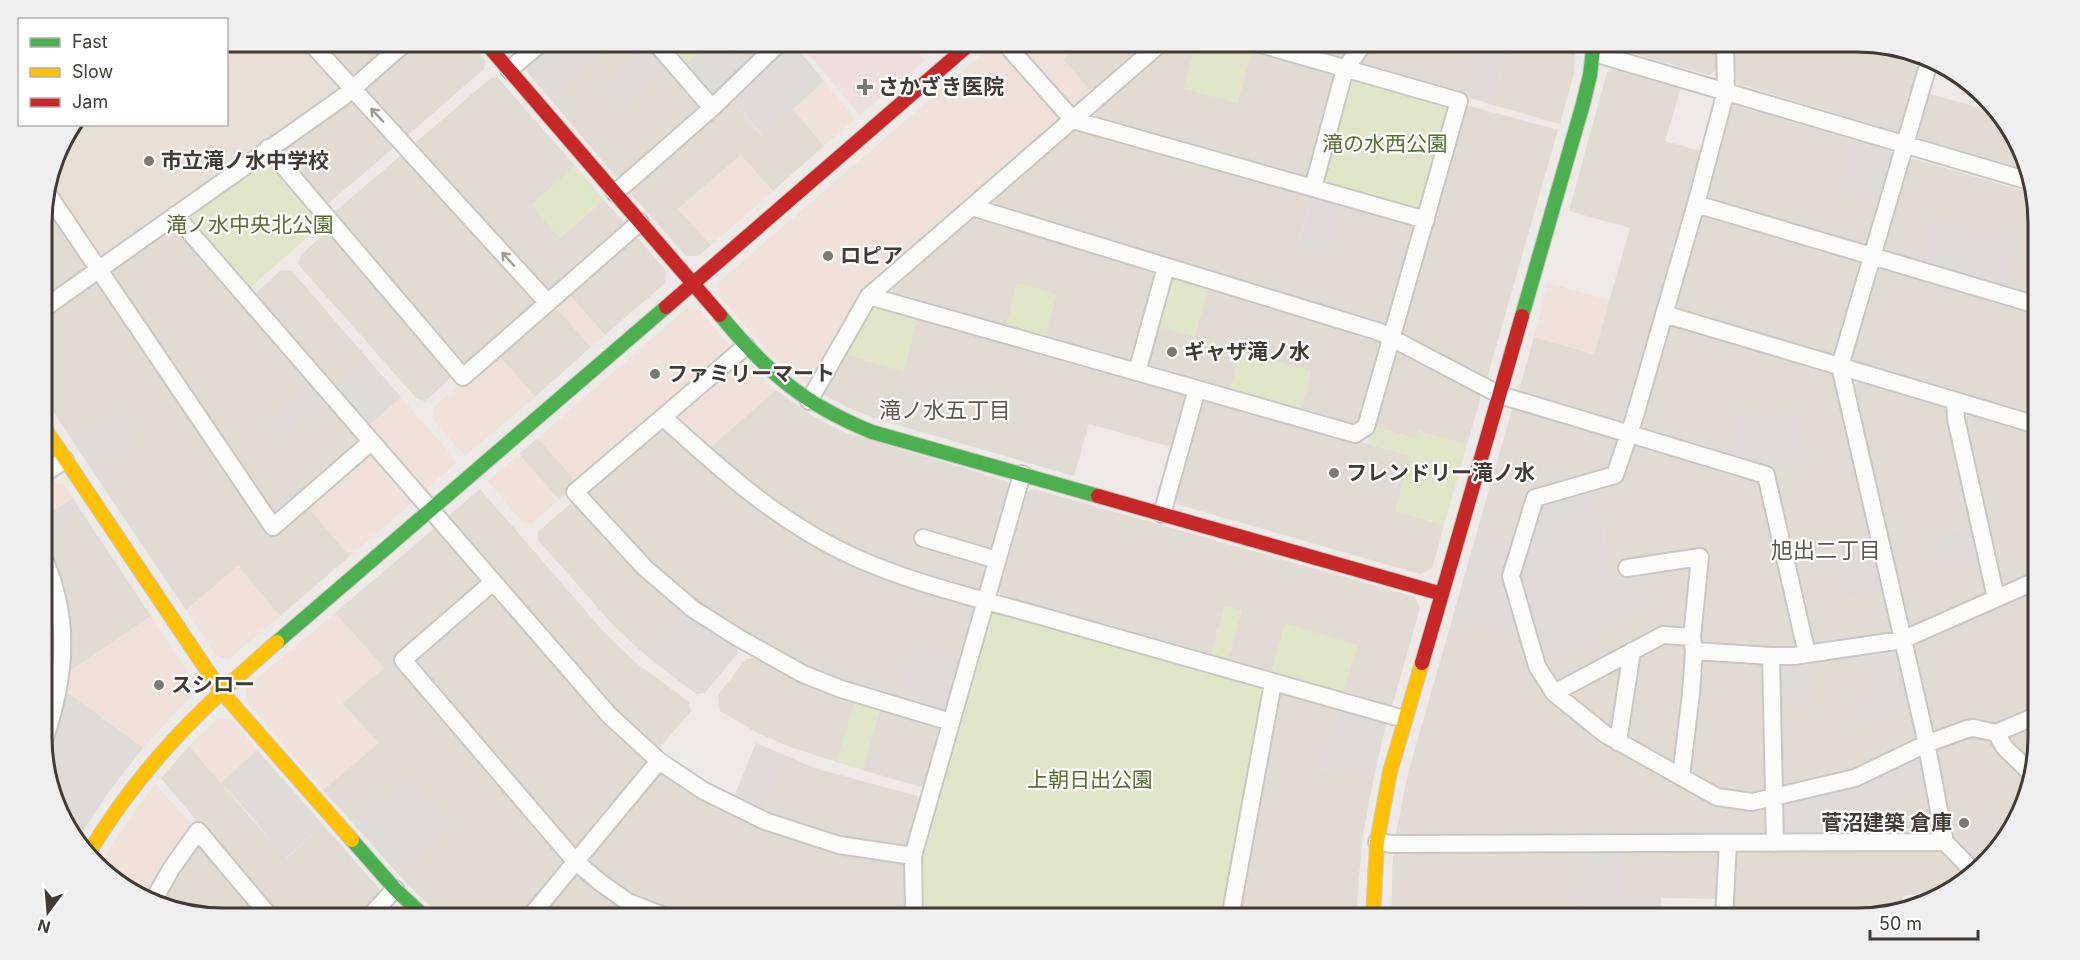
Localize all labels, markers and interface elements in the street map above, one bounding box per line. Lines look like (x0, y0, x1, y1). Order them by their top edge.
legend (18, 18, 228, 126)
text: Fast (72, 31, 108, 52)
text: Slow (72, 61, 113, 82)
place label: さかざき医院 (878, 74, 1004, 99)
marker: さかざき医院 (856, 78, 874, 96)
text: Jam (72, 91, 108, 112)
one-way arrow (370, 108, 384, 123)
park label: 滝の水西公園 (1322, 131, 1448, 156)
place label: 市立滝ノ水中学校 (161, 148, 329, 173)
marker: 市立滝ノ水中学校 (142, 154, 156, 168)
park label: 滝ノ水中央北公園 (166, 212, 334, 237)
place label: ロピア (840, 243, 903, 268)
marker: ロピア (821, 249, 835, 263)
one-way arrow (501, 252, 515, 267)
place label: ギャザ滝ノ水 (1184, 339, 1310, 364)
marker: ギャザ滝ノ水 (1165, 345, 1179, 359)
place label: ファミリーマート (667, 361, 835, 386)
marker: ファミリーマート (648, 367, 662, 381)
district label: 滝ノ水五丁目 (879, 397, 1011, 423)
place label: フレンドリー滝ノ水 (1346, 460, 1535, 485)
marker: フレンドリー滝ノ水 (1327, 466, 1341, 480)
district label: 旭出二丁目 (1771, 537, 1881, 563)
place label: スシロー (171, 672, 255, 697)
marker: スシロー (152, 678, 166, 692)
park label: 上朝日出公園 (1027, 767, 1153, 792)
place label: 菅沼建築 倉庫 (1821, 810, 1952, 835)
marker: 菅沼建築 倉庫 (1957, 816, 1971, 830)
north arrow (18, 882, 78, 942)
scale bar (1870, 903, 1978, 941)
text: 50 m (1879, 913, 1922, 934)
text: N (35, 915, 52, 938)

